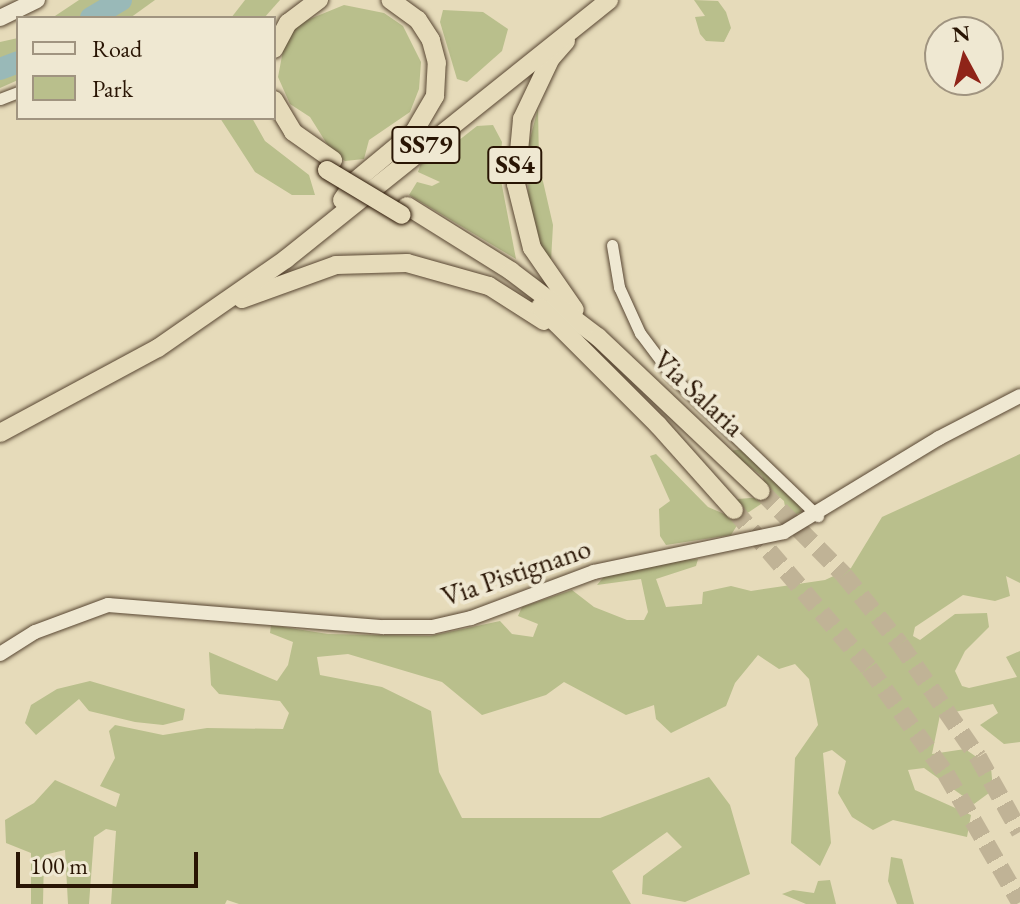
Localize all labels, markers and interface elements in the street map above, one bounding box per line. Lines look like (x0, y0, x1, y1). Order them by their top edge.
legend (16, 16, 276, 120)
north arrow (924, 16, 1004, 96)
text: N (951, 18, 972, 49)
text: Road (92, 33, 142, 64)
text: Park (92, 73, 133, 104)
road number: SS79 (390, 123, 462, 167)
road number: SS4 (487, 143, 543, 187)
street label: Via Salaria (647, 343, 751, 443)
street label: Via Pistignano (437, 531, 595, 613)
scale bar (20, 836, 202, 886)
text: 100 m (30, 850, 88, 881)

